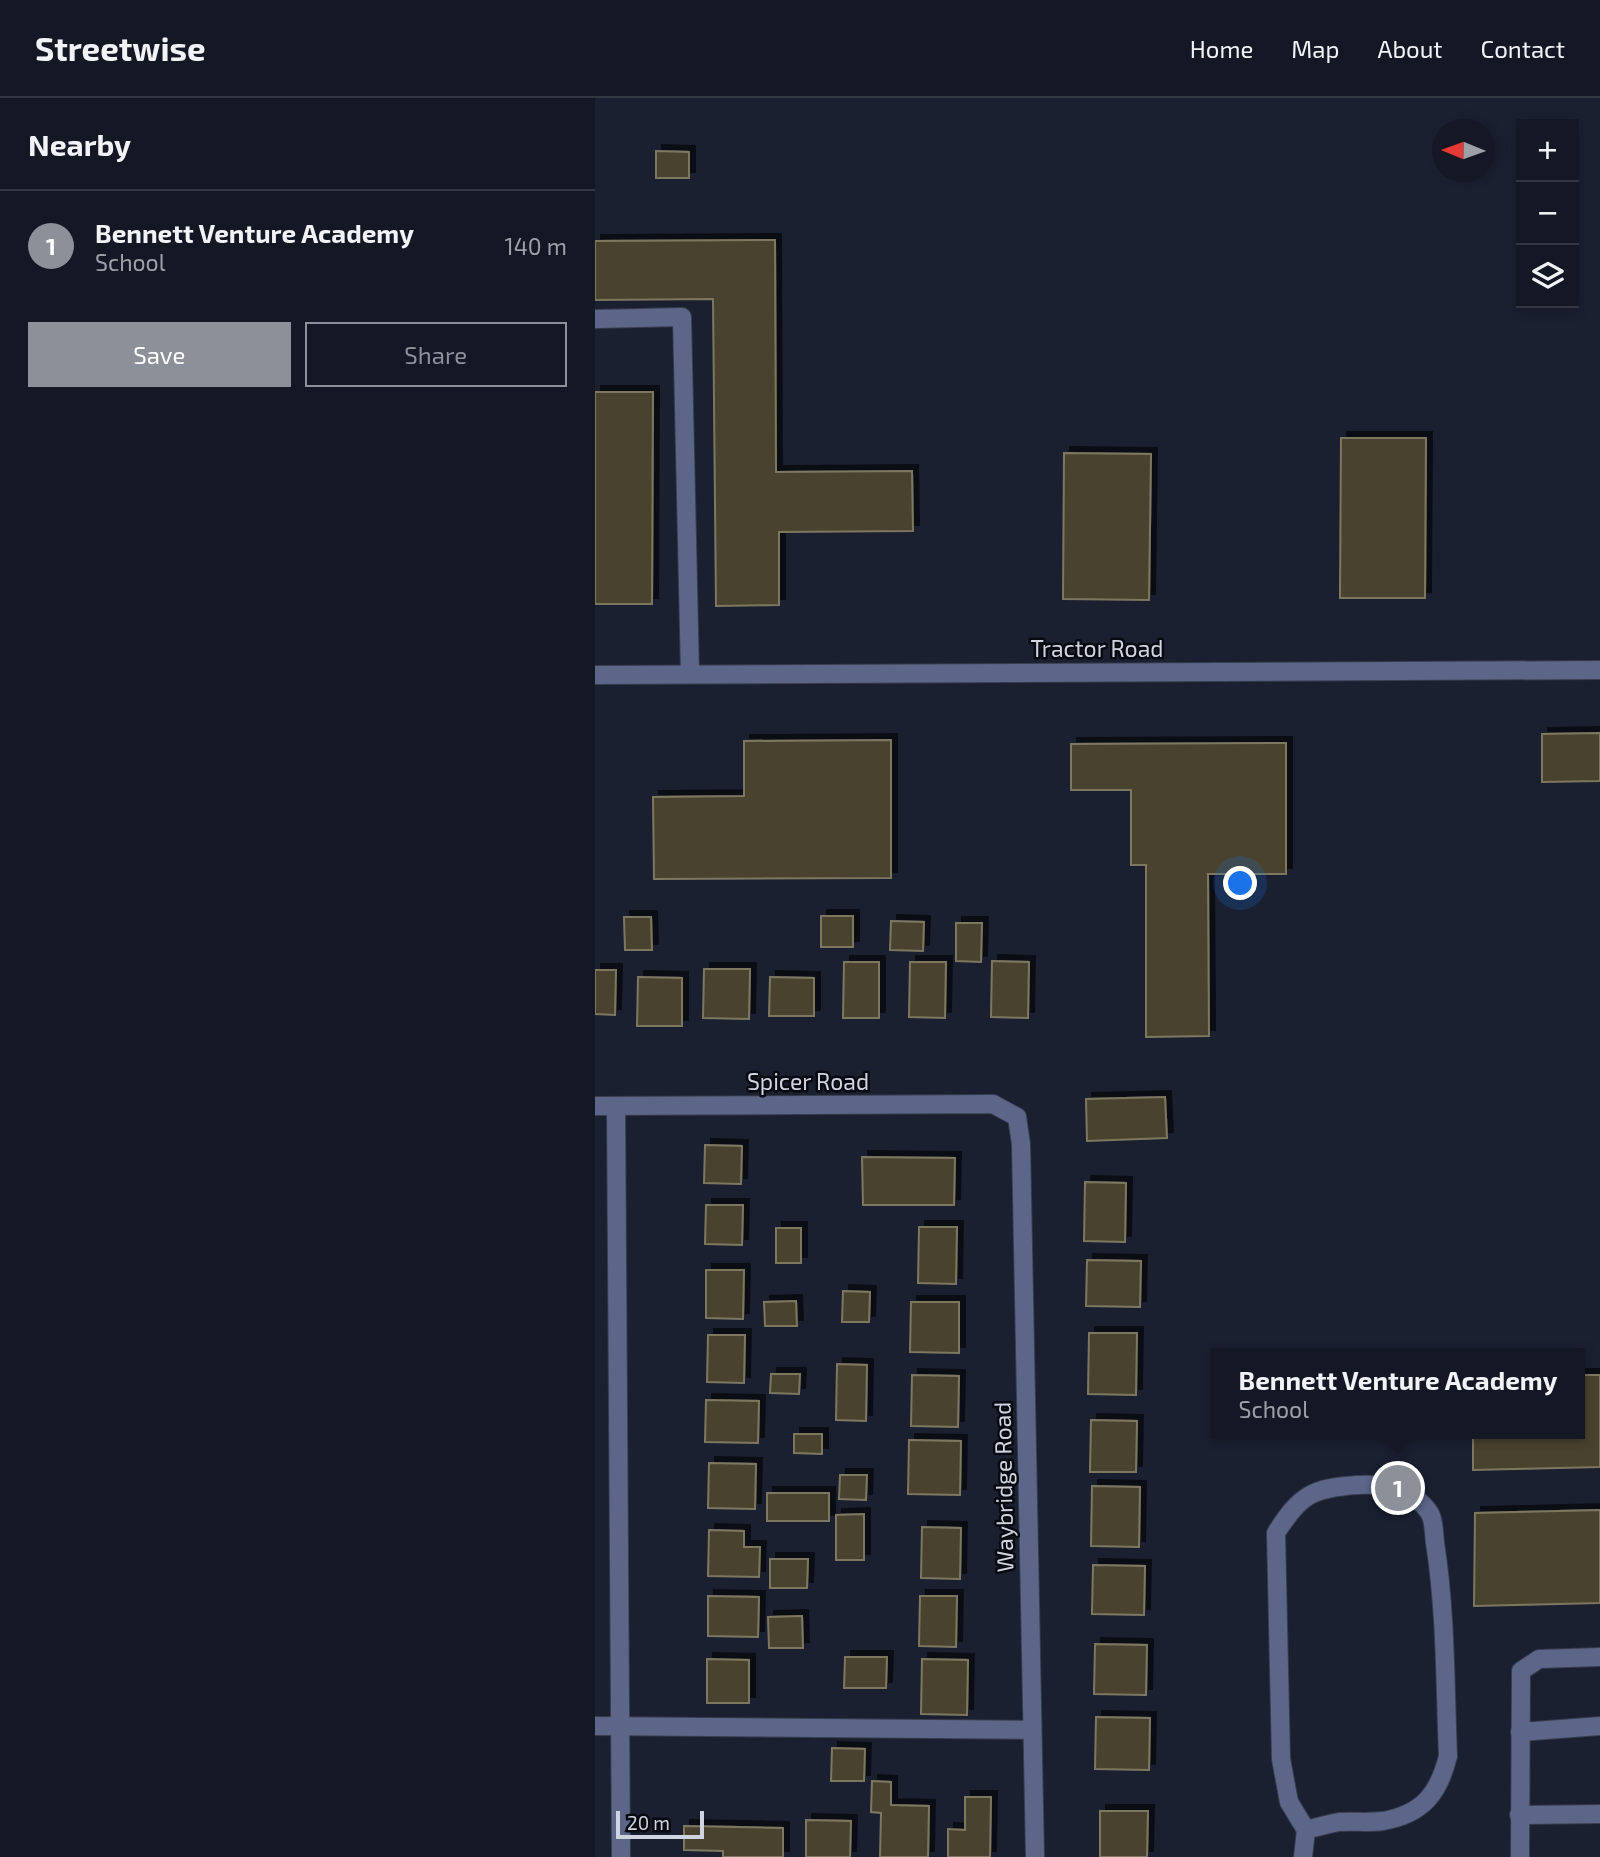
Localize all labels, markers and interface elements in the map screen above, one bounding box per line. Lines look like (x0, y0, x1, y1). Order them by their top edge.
text: Streetwise (35, 28, 206, 68)
text: Home (1190, 34, 1253, 63)
text: Map (1291, 34, 1339, 63)
text: About (1377, 34, 1443, 63)
text: Contact (1481, 34, 1565, 63)
north arrow (1432, 119, 1495, 182)
map controls (1516, 119, 1579, 308)
button: + (1516, 119, 1579, 182)
text: Nearby (28, 126, 131, 162)
button: − (1516, 182, 1579, 245)
text: Bennett Venture Academy (95, 217, 414, 248)
text: 1 (46, 232, 56, 260)
text: 140 m (505, 232, 567, 260)
button: layers (1516, 245, 1579, 308)
text: School (95, 248, 165, 276)
button: Save (28, 322, 291, 387)
button: Share (305, 322, 567, 387)
street label: Tractor Road (1031, 634, 1164, 662)
your location (1223, 866, 1257, 900)
street label: Spicer Road (747, 1067, 869, 1095)
popup (1211, 1348, 1585, 1439)
text: Bennett Venture Academy (1239, 1364, 1557, 1395)
text: School (1239, 1395, 1309, 1423)
street label: Waybridge Road (988, 1401, 1018, 1573)
pin: 1 (1375, 1462, 1421, 1514)
scale bar (616, 1808, 703, 1840)
text: 20 m (627, 1811, 670, 1834)

